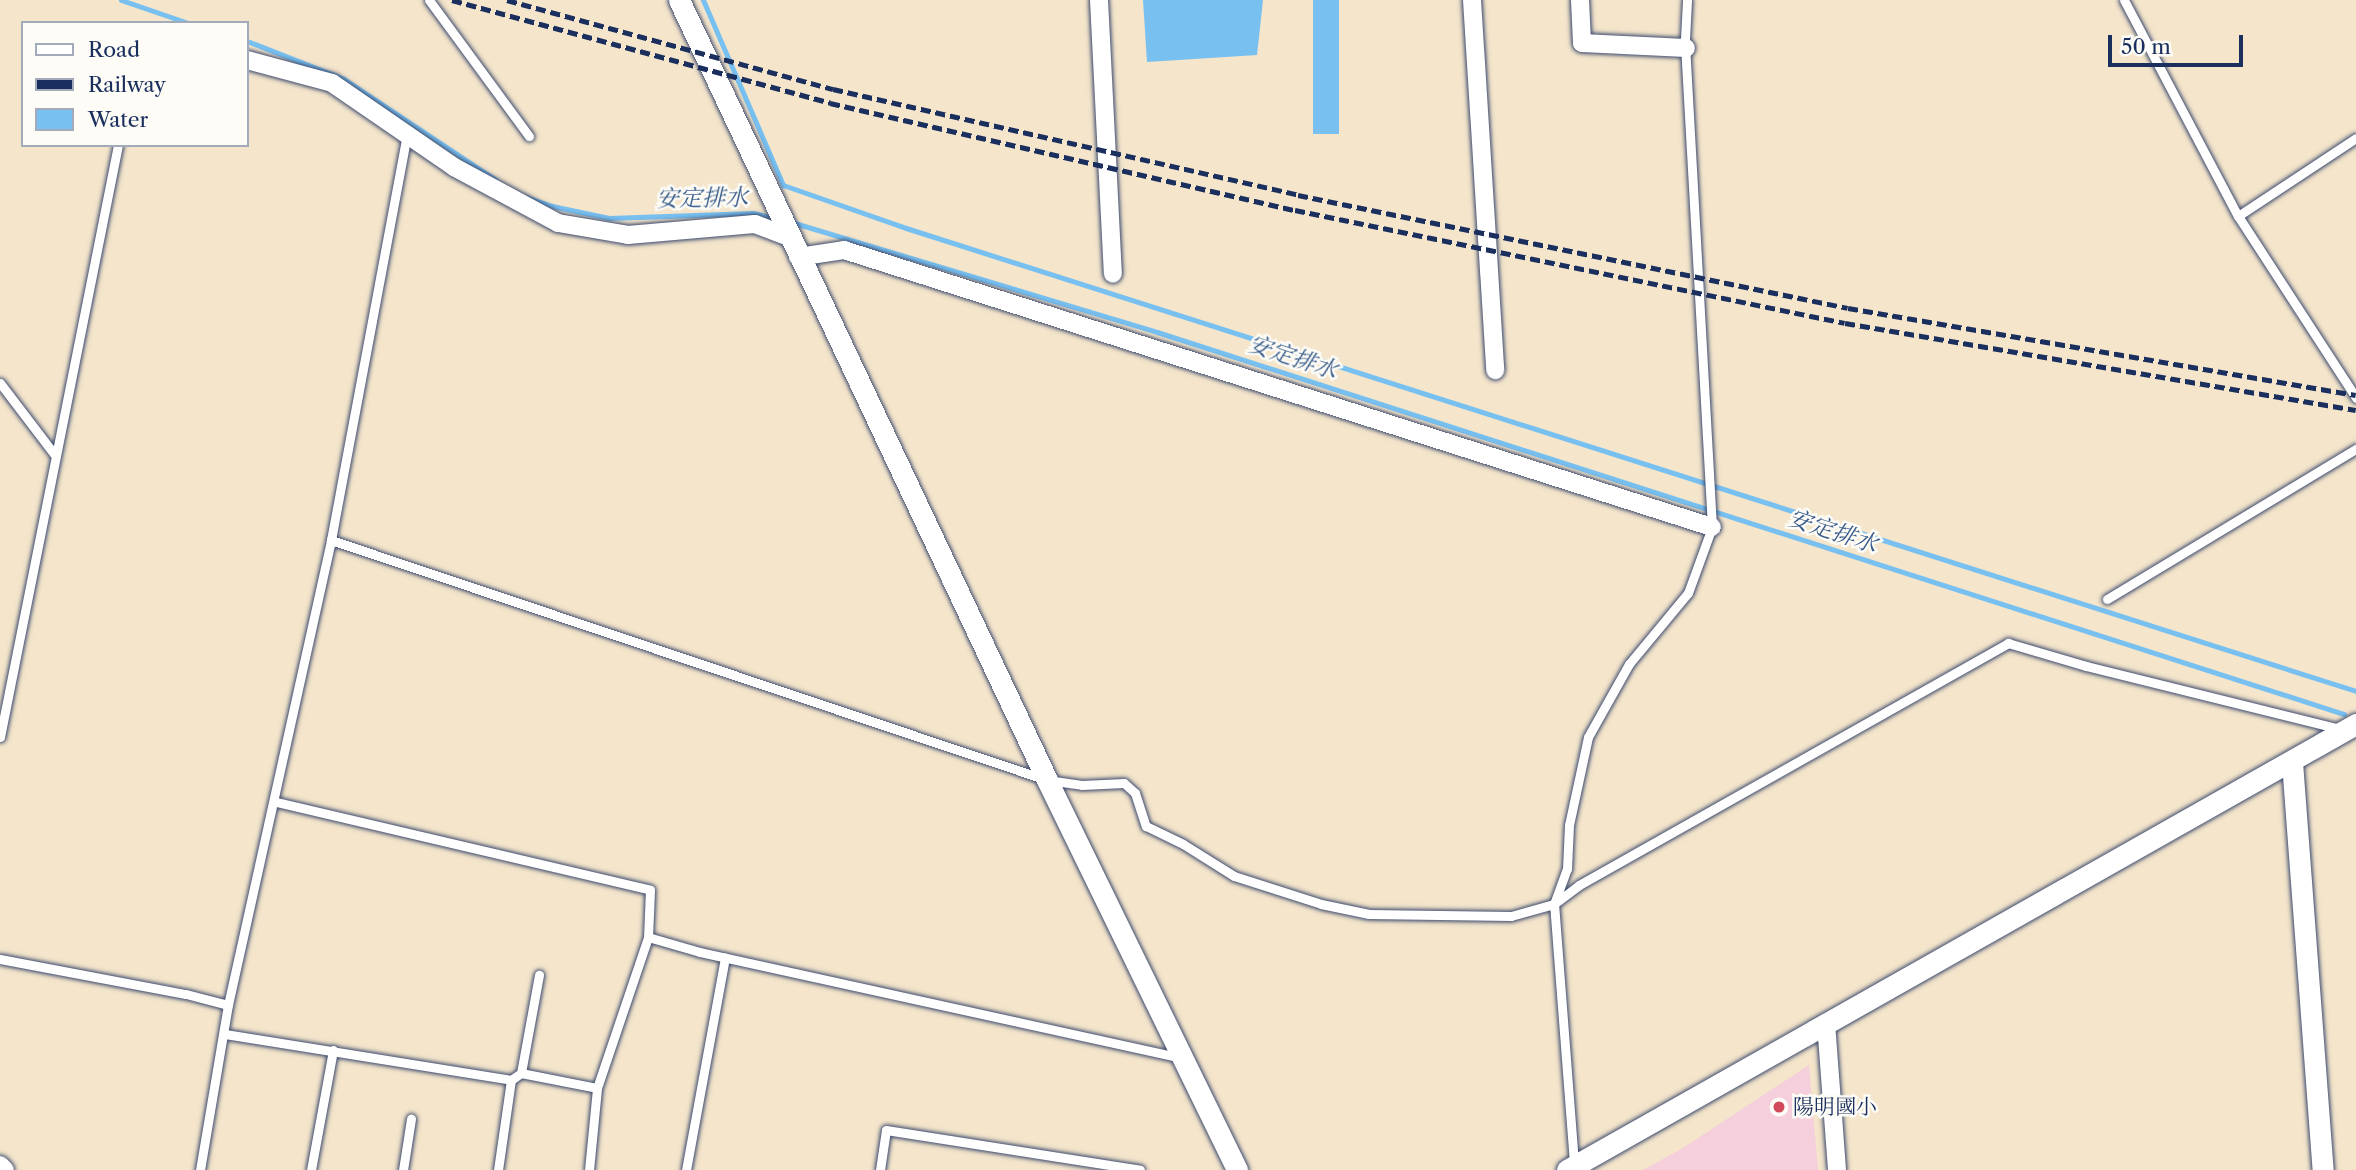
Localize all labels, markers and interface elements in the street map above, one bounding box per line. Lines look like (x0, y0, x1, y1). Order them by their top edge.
legend (21, 21, 248, 147)
scale bar (2111, 21, 2246, 65)
text: 50 m (2121, 34, 2171, 59)
text: Road (88, 37, 140, 62)
text: Railway (88, 72, 166, 97)
text: Water (88, 107, 148, 132)
water label: 安定排水 (656, 183, 748, 213)
water label: 安定排水 (1245, 330, 1341, 384)
water label: 安定排水 (1785, 504, 1881, 558)
place label: 陽明國小 (1793, 1094, 1877, 1120)
marker: 陽明國小 (1771, 1099, 1787, 1115)

